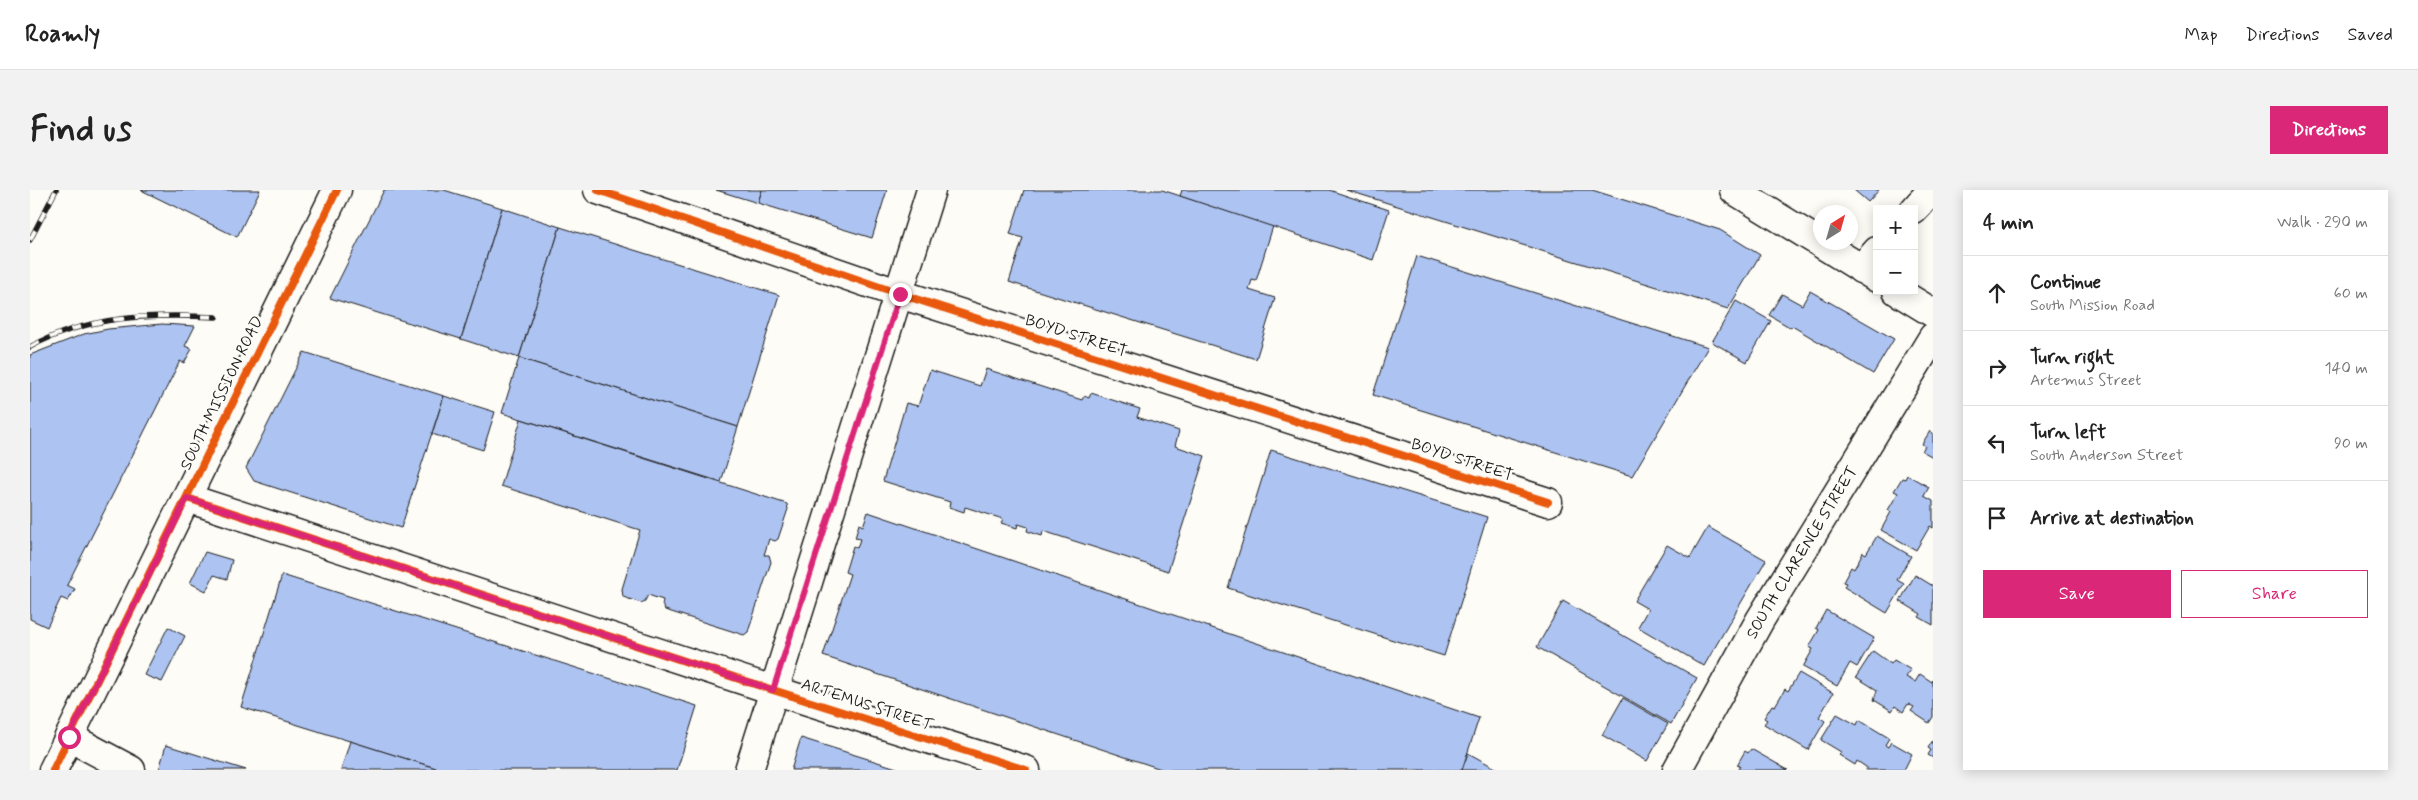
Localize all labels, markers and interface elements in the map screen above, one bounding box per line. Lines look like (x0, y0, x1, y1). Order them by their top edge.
text: Roamly (25, 19, 100, 50)
text: Map (2185, 23, 2218, 47)
text: Directions (2246, 23, 2320, 47)
text: Saved (2348, 23, 2393, 47)
button: Directions (2270, 106, 2388, 154)
text: Find us (30, 107, 132, 153)
north arrow (1813, 205, 1858, 250)
map controls (1873, 205, 1918, 295)
button: + (1873, 205, 1918, 250)
text: 4 min (1983, 209, 2034, 237)
text: Walk · 290 m (2277, 212, 2368, 233)
button: − (1873, 250, 1918, 295)
text: Continue (2030, 270, 2101, 295)
icon: ahead (1983, 279, 2011, 307)
route end (889, 283, 912, 306)
text: 60 m (2334, 283, 2368, 304)
text: South Mission Road (2030, 295, 2155, 316)
street label: BOYD STREET (1022, 310, 1130, 362)
street label: SOUTH MISSION ROAD (176, 312, 268, 474)
text: Turn right (2030, 345, 2114, 370)
icon: right (1983, 354, 2011, 382)
text: 140 m (2324, 358, 2368, 379)
text: Artemus Street (2030, 370, 2141, 391)
text: Turn left (2030, 420, 2106, 445)
icon: left (1983, 429, 2011, 457)
text: 90 m (2334, 433, 2368, 454)
street label: BOYD STREET (1408, 434, 1516, 486)
text: South Anderson Street (2030, 445, 2184, 466)
street label: SOUTH CLARENCE STREET (1741, 462, 1862, 642)
icon: arrive (1983, 504, 2011, 532)
text: Arrive at destination (2030, 506, 2194, 531)
button: Save (1983, 570, 2171, 618)
button: Share (2181, 570, 2368, 618)
street label: ARTEMUS STREET (798, 674, 937, 737)
route start (58, 726, 81, 749)

